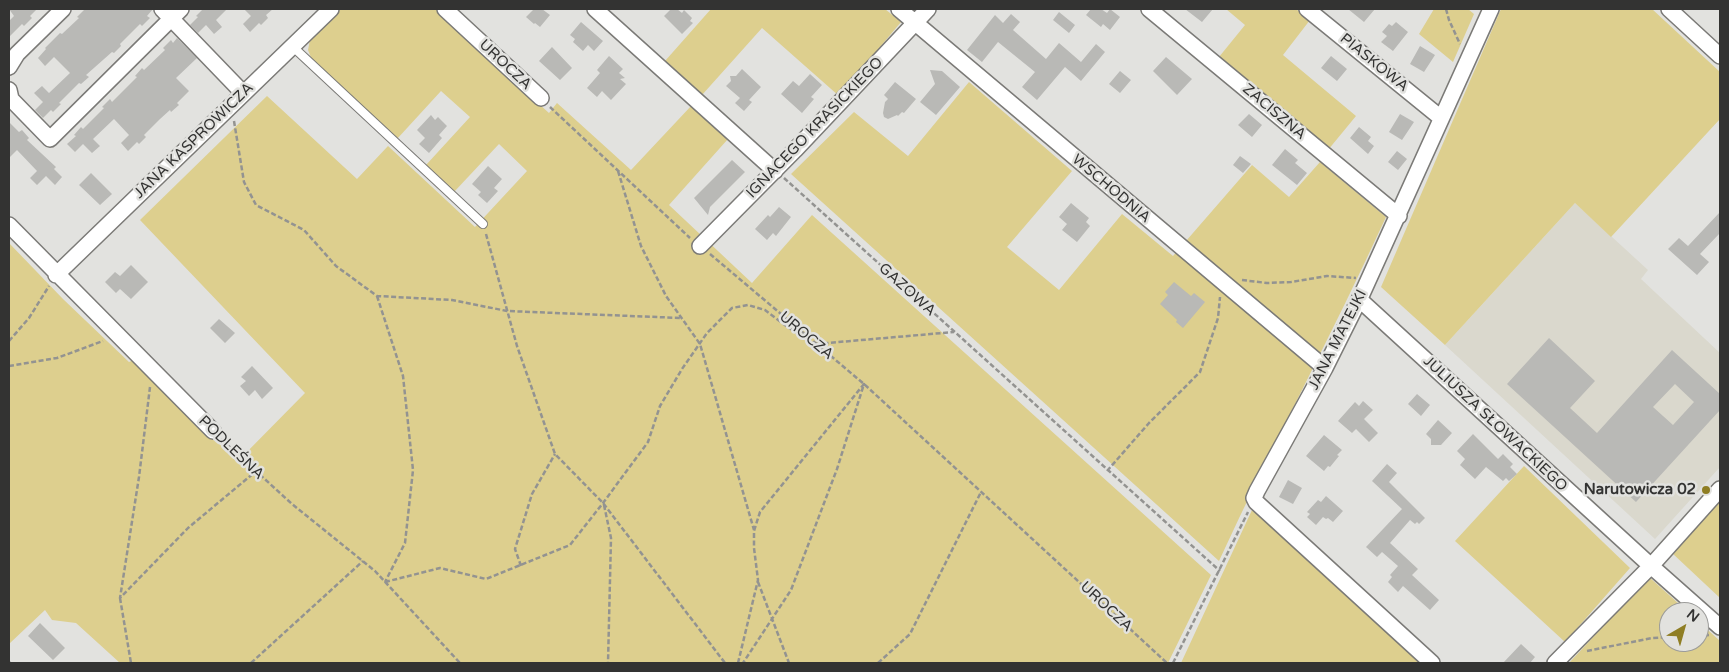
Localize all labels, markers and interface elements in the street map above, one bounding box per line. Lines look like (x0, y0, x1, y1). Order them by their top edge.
street label: PIASKOWA (1336, 30, 1412, 96)
street label: UROCZA (475, 36, 535, 94)
street label: IGNACEGO KRASICKIEGO (743, 54, 887, 202)
street label: JANA KASPROWICZA (131, 79, 257, 203)
street label: ZACISZNA (1239, 80, 1309, 144)
street label: WSCHODNIA (1068, 151, 1154, 227)
street label: GAZOWA (875, 260, 939, 320)
street label: JANA MATEJKI (1305, 287, 1371, 393)
street label: UROCZA (775, 308, 837, 364)
street label: JULIUSZA SŁOWACKIEGO (1419, 352, 1571, 496)
street label: PODLEŚNA (194, 412, 268, 484)
place label: Narutowicza 02 (1584, 481, 1696, 499)
marker: Narutowicza 02 (1700, 484, 1712, 496)
street label: UROCZA (1076, 578, 1136, 636)
north arrow (1659, 602, 1709, 652)
text: N (1683, 605, 1703, 626)

